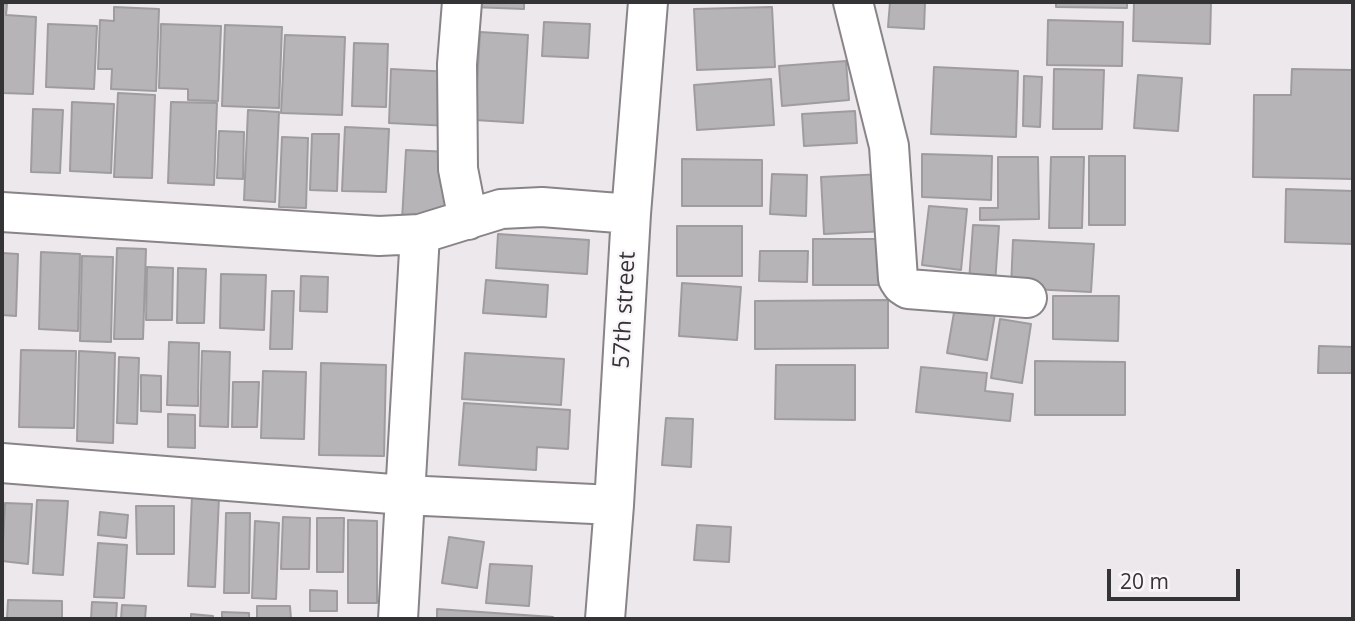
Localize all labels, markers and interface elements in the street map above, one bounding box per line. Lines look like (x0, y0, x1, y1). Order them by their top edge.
street label: 57th street (608, 251, 642, 369)
scale bar (1110, 554, 1243, 598)
text: 20 m (1120, 567, 1169, 595)

